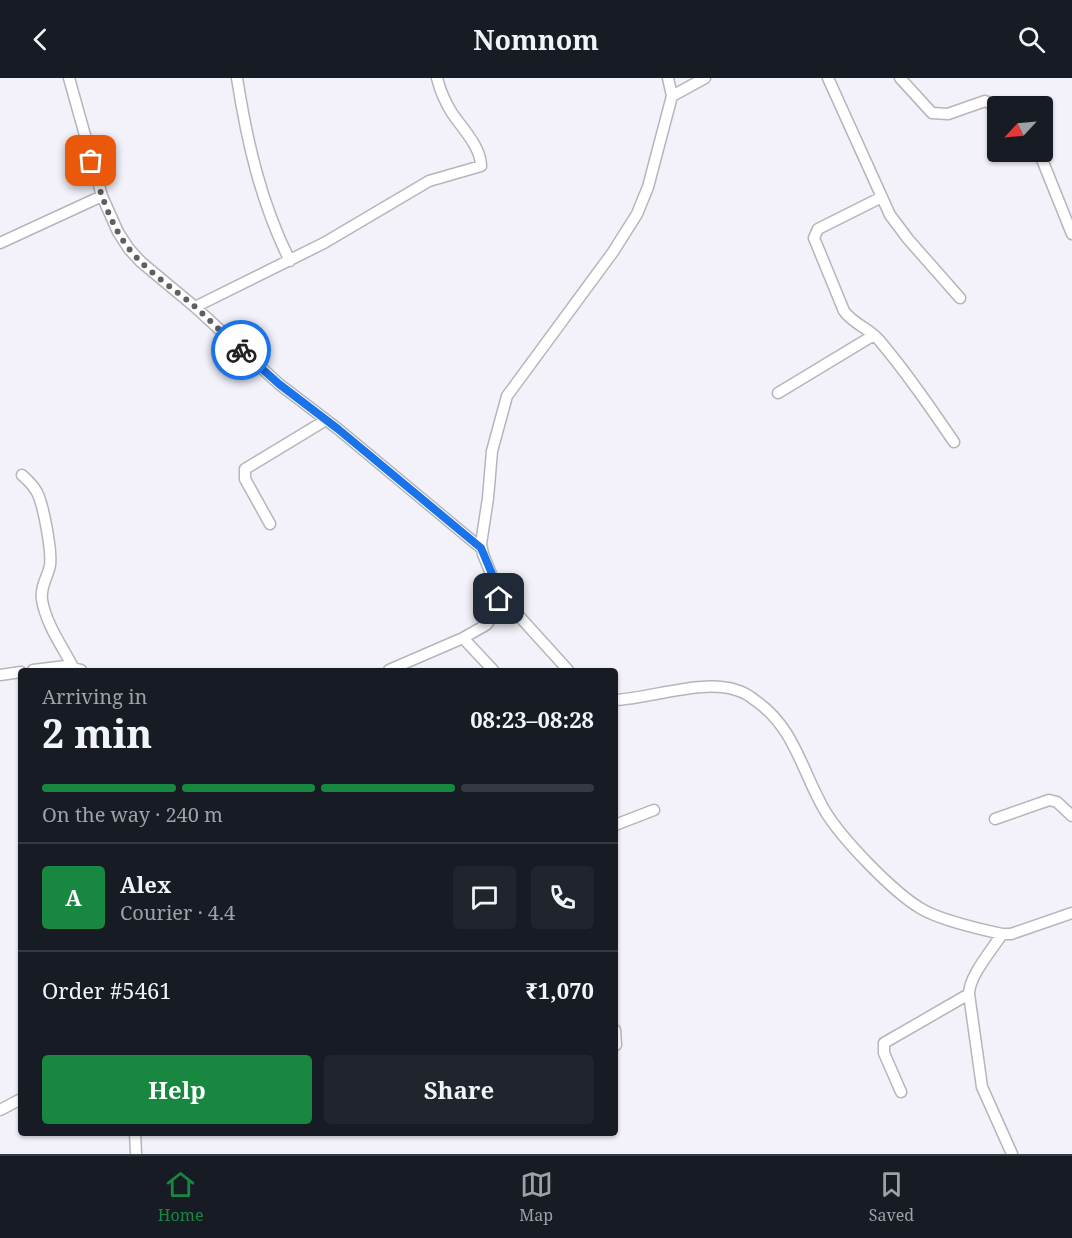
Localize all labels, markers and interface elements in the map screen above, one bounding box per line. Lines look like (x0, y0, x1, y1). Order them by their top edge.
text: Nomnom (473, 21, 599, 58)
icon: back (24, 23, 57, 56)
icon: search (1015, 23, 1048, 56)
north arrow (987, 96, 1053, 162)
map controls (987, 96, 1053, 162)
pin (65, 135, 116, 186)
icon: bag (74, 144, 107, 177)
courier (211, 320, 271, 380)
icon: bike (225, 334, 258, 367)
pin (473, 573, 524, 624)
icon: home (482, 582, 515, 615)
text: Arriving in (42, 683, 147, 710)
text: 08:23–08:28 (470, 704, 594, 734)
text: 2 min (42, 706, 152, 759)
text: On the way · 240 m (42, 801, 223, 828)
button: chat (453, 866, 516, 929)
button: phone (531, 866, 594, 929)
text: Alex (120, 869, 171, 899)
text: A (65, 882, 82, 912)
text: Courier · 4.4 (120, 899, 235, 926)
text: Order #5461 (42, 975, 172, 1005)
text: ₹1,070 (526, 975, 594, 1005)
button: Help (42, 1055, 312, 1124)
button: Share (324, 1055, 594, 1124)
tab: Home (158, 1168, 203, 1226)
tab: Map (519, 1168, 553, 1226)
tab: Saved (869, 1168, 914, 1226)

